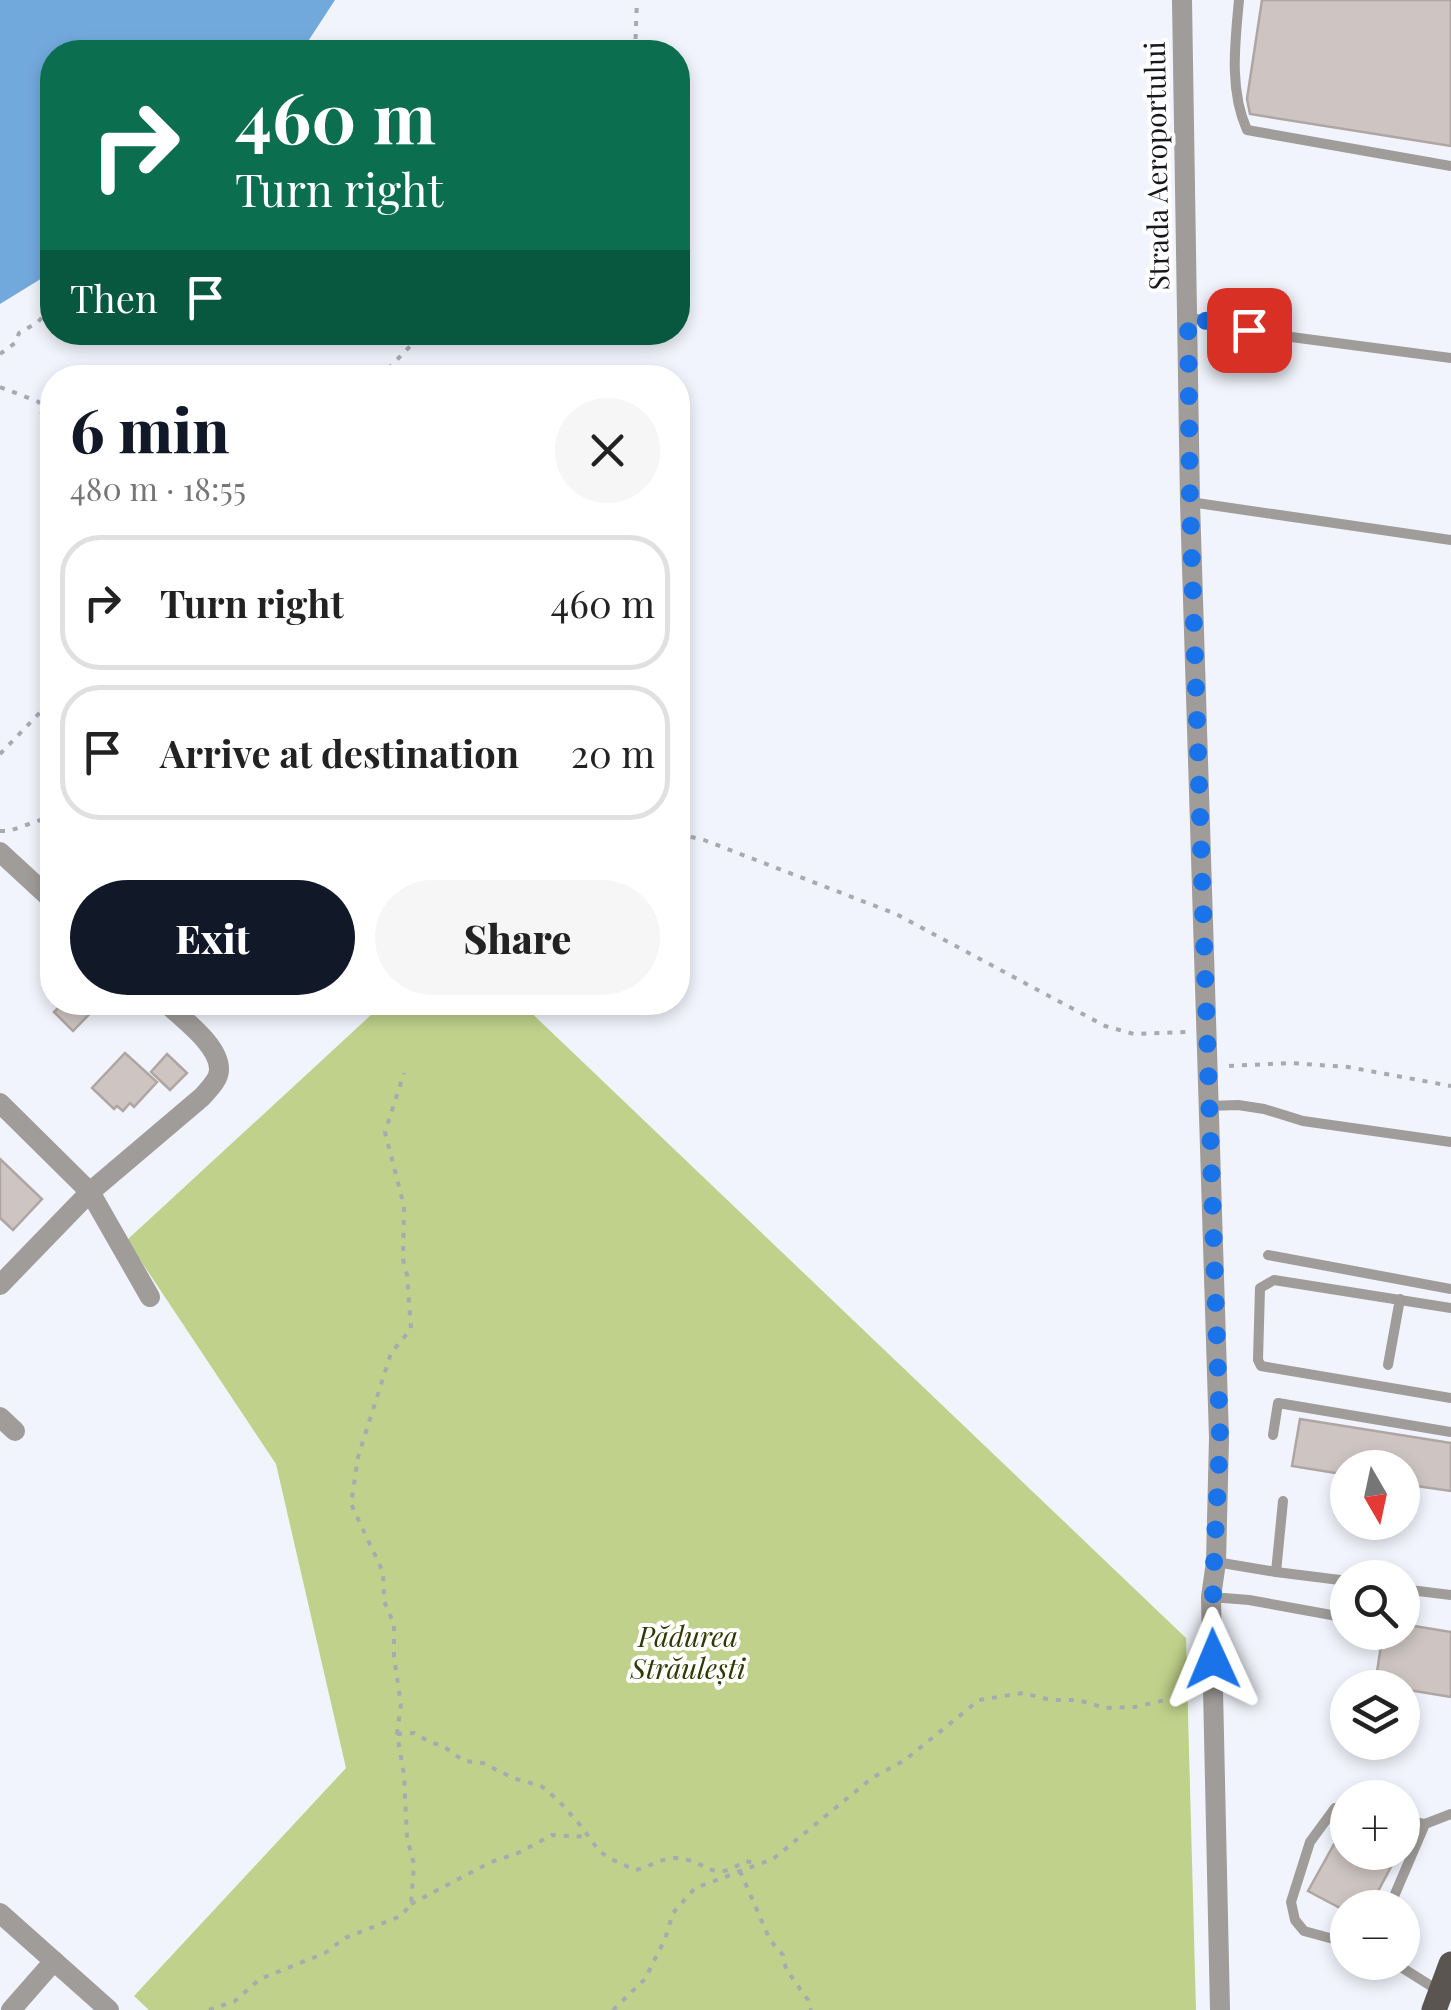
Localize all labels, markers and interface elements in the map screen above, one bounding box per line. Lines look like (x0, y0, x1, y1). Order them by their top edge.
street label: Strada Aeroportului (1135, 41, 1176, 291)
text: 460 m (235, 68, 436, 162)
icon: right (70, 80, 200, 210)
text: Turn right (235, 158, 443, 218)
icon: arrive (178, 270, 233, 325)
text: Then (70, 272, 158, 323)
pin (1207, 288, 1292, 373)
icon: arrive (1222, 303, 1277, 358)
text: 6 min (70, 388, 229, 468)
button: close (555, 398, 660, 503)
text: 480 m · 18:55 (70, 466, 246, 509)
icon: right (75, 575, 130, 630)
text: Turn right (160, 577, 344, 628)
text: 460 m (551, 577, 655, 628)
icon: arrive (75, 725, 130, 780)
text: Arrive at destination (160, 727, 519, 778)
text: 20 m (571, 727, 655, 778)
button: Exit (70, 880, 355, 995)
button: Share (375, 880, 660, 995)
north arrow (1330, 1450, 1420, 1540)
map controls (1330, 1450, 1420, 1980)
button: search (1330, 1560, 1420, 1650)
position arrow (1161, 1607, 1265, 1711)
park label: Pădurea Străulești (629, 1617, 746, 1686)
button: layers (1330, 1670, 1420, 1760)
button: + (1330, 1780, 1420, 1870)
button: − (1330, 1890, 1420, 1980)

